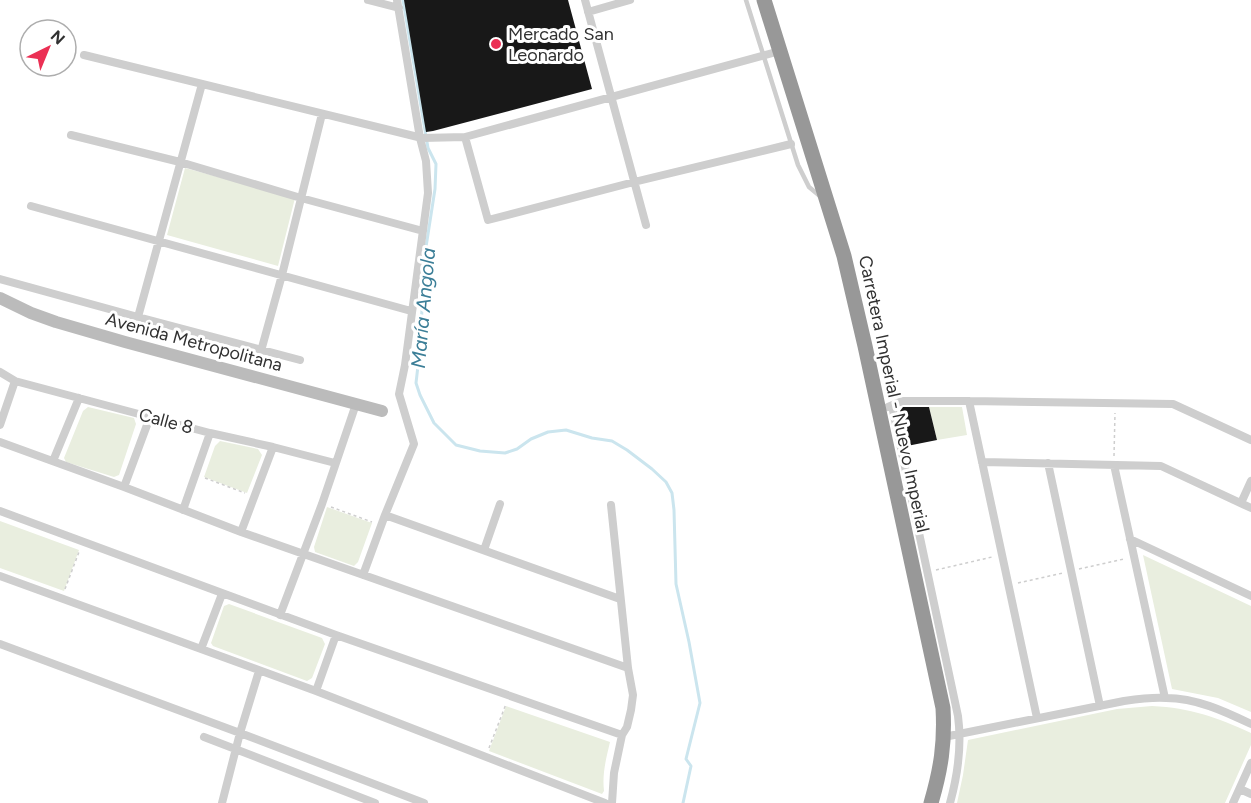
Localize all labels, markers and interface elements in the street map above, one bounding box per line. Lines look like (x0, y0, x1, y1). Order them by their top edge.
north arrow (18, 18, 78, 78)
place label: Mercado San Leonardo (508, 23, 614, 66)
text: N (47, 26, 69, 49)
marker: Mercado San Leonardo (489, 37, 503, 51)
water label: María Angola (406, 246, 440, 369)
street label: Carretera Imperial - Nuevo Imperial (854, 254, 934, 534)
street label: Avenida Metropolitana (103, 308, 285, 376)
street label: Calle 8 (136, 403, 196, 439)

